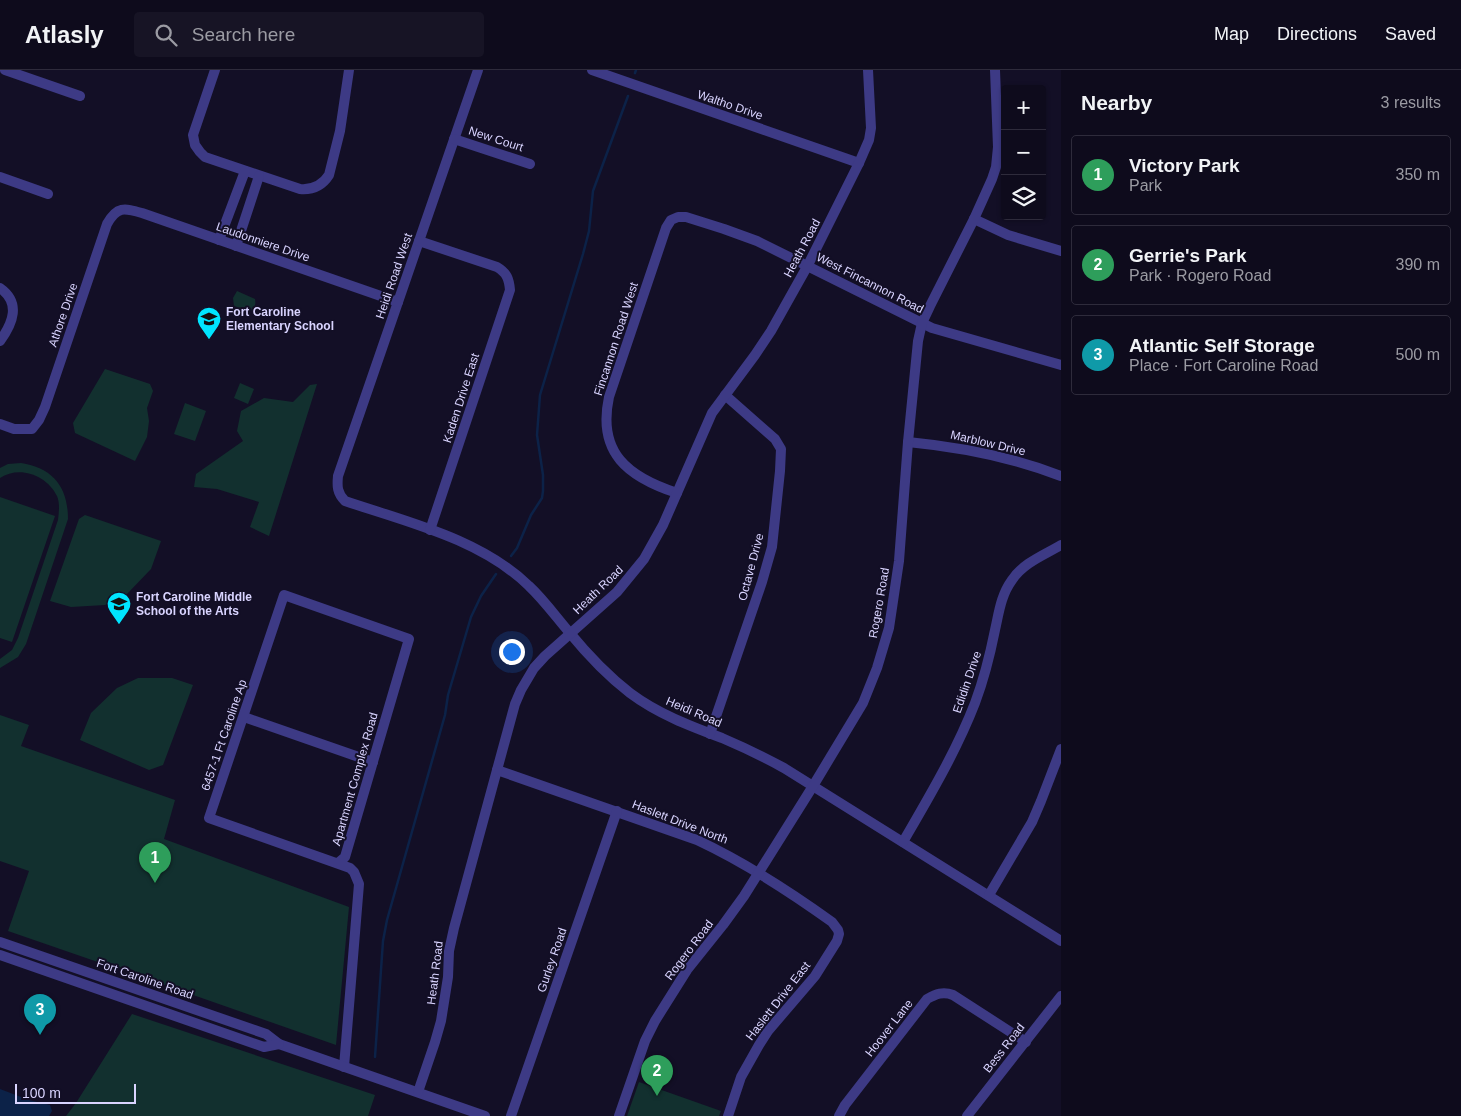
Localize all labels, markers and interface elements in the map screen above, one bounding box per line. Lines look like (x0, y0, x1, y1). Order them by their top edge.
search box (134, 12, 484, 57)
text: Atlasly (25, 21, 104, 48)
icon: search (152, 21, 180, 49)
text: Search here (192, 24, 295, 45)
text: Map (1214, 24, 1249, 44)
text: Directions (1277, 24, 1357, 44)
text: Saved (1385, 24, 1436, 44)
map controls (1001, 85, 1046, 220)
button: + (1001, 85, 1046, 130)
street label: Waltho Drive (695, 87, 765, 123)
text: Nearby (1081, 91, 1152, 114)
text: 3 results (1381, 94, 1441, 111)
street label: New Court (467, 124, 526, 155)
button: − (1001, 130, 1046, 175)
text: Victory Park (1129, 155, 1240, 176)
text: 1 (1094, 166, 1102, 183)
text: 350 m (1396, 166, 1440, 183)
button: layers (1001, 175, 1046, 220)
text: Park (1129, 177, 1162, 194)
street label: Heath Road (781, 216, 823, 280)
street label: Laudonniere Drive (214, 219, 312, 265)
street label: Heidi Road West (373, 231, 415, 321)
text: Gerrie's Park (1129, 245, 1247, 266)
street label: West Fincannon Road (814, 250, 926, 316)
text: 2 (1094, 256, 1102, 273)
text: 390 m (1396, 256, 1440, 273)
text: Park · Rogero Road (1129, 267, 1271, 284)
street label: Fincannon Road West (591, 280, 641, 398)
street label: Athore Drive (46, 281, 81, 349)
place label: Fort Caroline Elementary School (226, 305, 334, 333)
school or university icon: Fort Caroline Elementary School (196, 306, 222, 340)
text: Atlantic Self Storage (1129, 335, 1315, 356)
text: 3 (1094, 346, 1102, 363)
text: 500 m (1396, 346, 1440, 363)
street label: Kaden Drive East (440, 351, 482, 445)
text: Place · Fort Caroline Road (1129, 357, 1318, 374)
street label: Marblow Drive (949, 428, 1027, 459)
street label: Octave Drive (735, 531, 767, 602)
street label: Heath Road (570, 563, 626, 617)
street label: Rogero Road (866, 567, 892, 639)
place label: Fort Caroline Middle School of the Arts (136, 590, 252, 618)
school or university icon: Fort Caroline Middle School of the Arts (106, 591, 132, 625)
your location (499, 639, 525, 665)
street label: Edidin Drive (950, 649, 984, 715)
street label: 6457-1 Ft Caroline Ap (198, 677, 250, 792)
street label: Heidi Road (664, 694, 724, 730)
street label: Apartment Complex Road (329, 711, 381, 847)
street label: Haslett Drive North (630, 797, 730, 847)
pin: 1 (139, 842, 171, 883)
street label: Rogero Road (662, 917, 716, 983)
street label: Gurley Road (534, 926, 570, 994)
street label: Heath Road (424, 940, 446, 1006)
street label: Fort Caroline Road (95, 956, 195, 1002)
street label: Haslett Drive East (743, 958, 813, 1043)
pin: 3 (24, 994, 56, 1035)
street label: Hoover Lane (862, 996, 916, 1059)
street label: Bess Road (980, 1021, 1028, 1075)
pin: 2 (641, 1055, 673, 1096)
scale bar (15, 1081, 136, 1104)
text: 100 m (22, 1085, 61, 1101)

